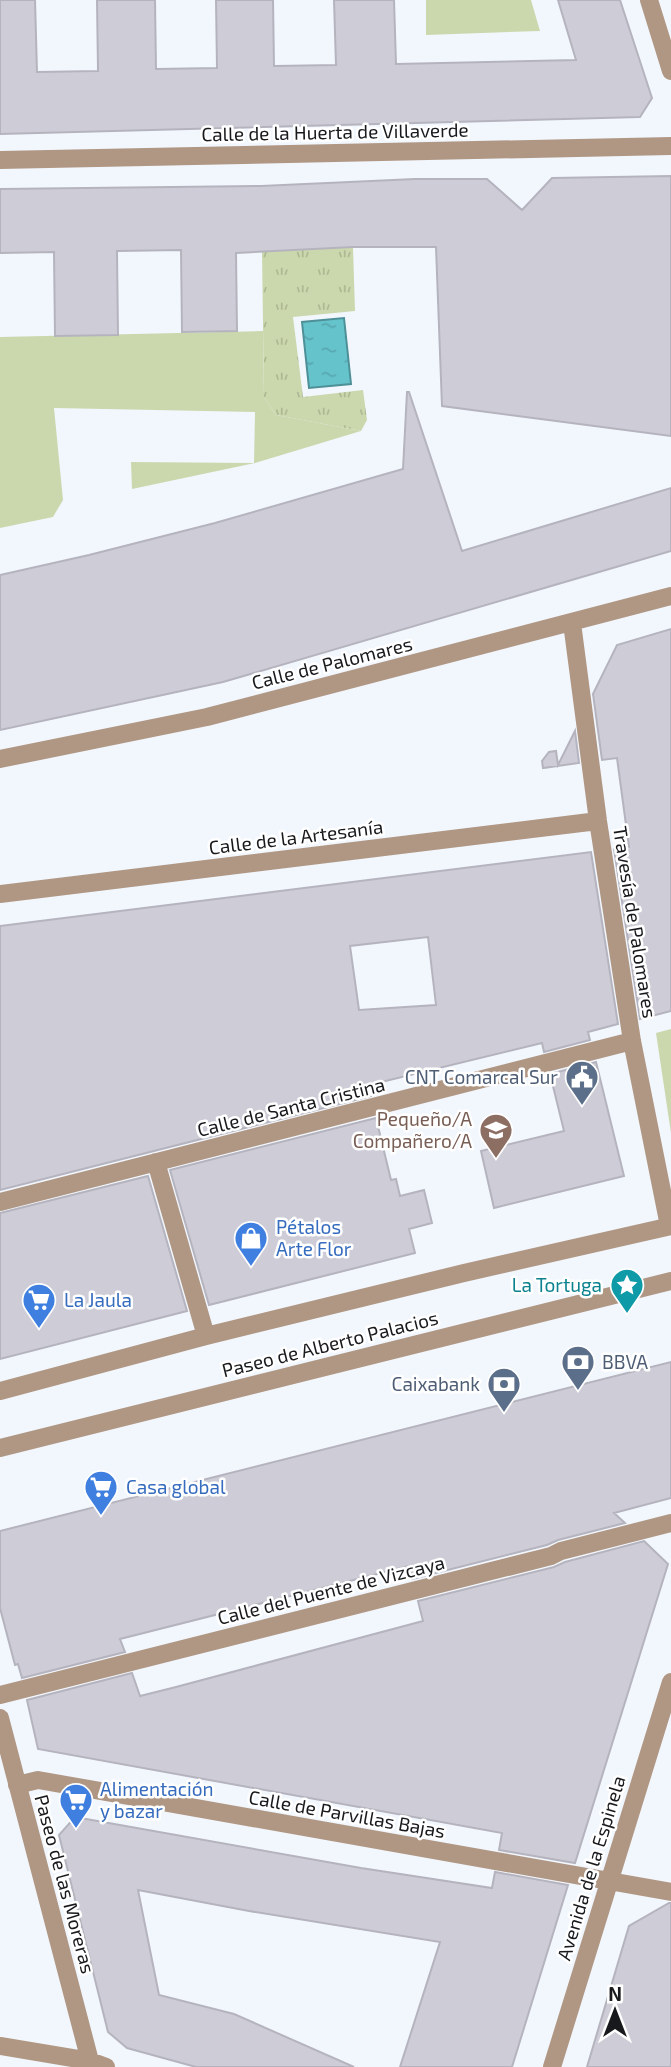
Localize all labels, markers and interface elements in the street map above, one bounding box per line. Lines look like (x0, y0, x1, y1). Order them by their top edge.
street label: Calle de la Huerta de Villaverde (201, 118, 469, 145)
street label: Calle de Palomares (249, 631, 415, 694)
street label: Calle de la Artesanía (208, 814, 384, 859)
street label: Travesía de Palomares (609, 824, 662, 1020)
public building icon: CNT Comarcal Sur (563, 1058, 601, 1107)
place label: CNT Comarcal Sur (405, 1065, 558, 1088)
street label: Calle de Santa Cristina (195, 1072, 387, 1141)
place label: Pequeño/A Compañero/A (353, 1107, 472, 1152)
school or university icon: Pequeño/A Compañero/A (477, 1111, 515, 1160)
place label: Pétalos Arte Flor (276, 1215, 352, 1260)
shop icon: Pétalos Arte Flor (232, 1219, 270, 1268)
place icon: La Tortuga (608, 1266, 646, 1315)
place label: La Tortuga (512, 1273, 602, 1296)
supermarket icon: La Jaula (20, 1281, 58, 1330)
place label: La Jaula (64, 1288, 132, 1311)
street label: Paseo de Alberto Palacios (219, 1306, 440, 1382)
bank icon: BBVA (559, 1343, 597, 1392)
place label: BBVA (602, 1350, 648, 1373)
bank icon: Caixabank (485, 1365, 523, 1414)
place label: Caixabank (392, 1372, 480, 1395)
supermarket icon: Casa global (82, 1468, 120, 1517)
place label: Casa global (126, 1475, 226, 1498)
street label: Calle del Puente de Vizcaya (215, 1550, 447, 1629)
street label: Avenida de la Espinela (551, 1773, 630, 1963)
place label: Alimentación y bazar (100, 1777, 214, 1822)
supermarket icon: Alimentación y bazar (57, 1781, 95, 1830)
street label: Calle de Parvillas Bajas (247, 1785, 447, 1842)
street label: Paseo de las Moreras (31, 1792, 100, 1976)
north arrow (580, 1976, 650, 2046)
text: N (608, 1982, 622, 2005)

